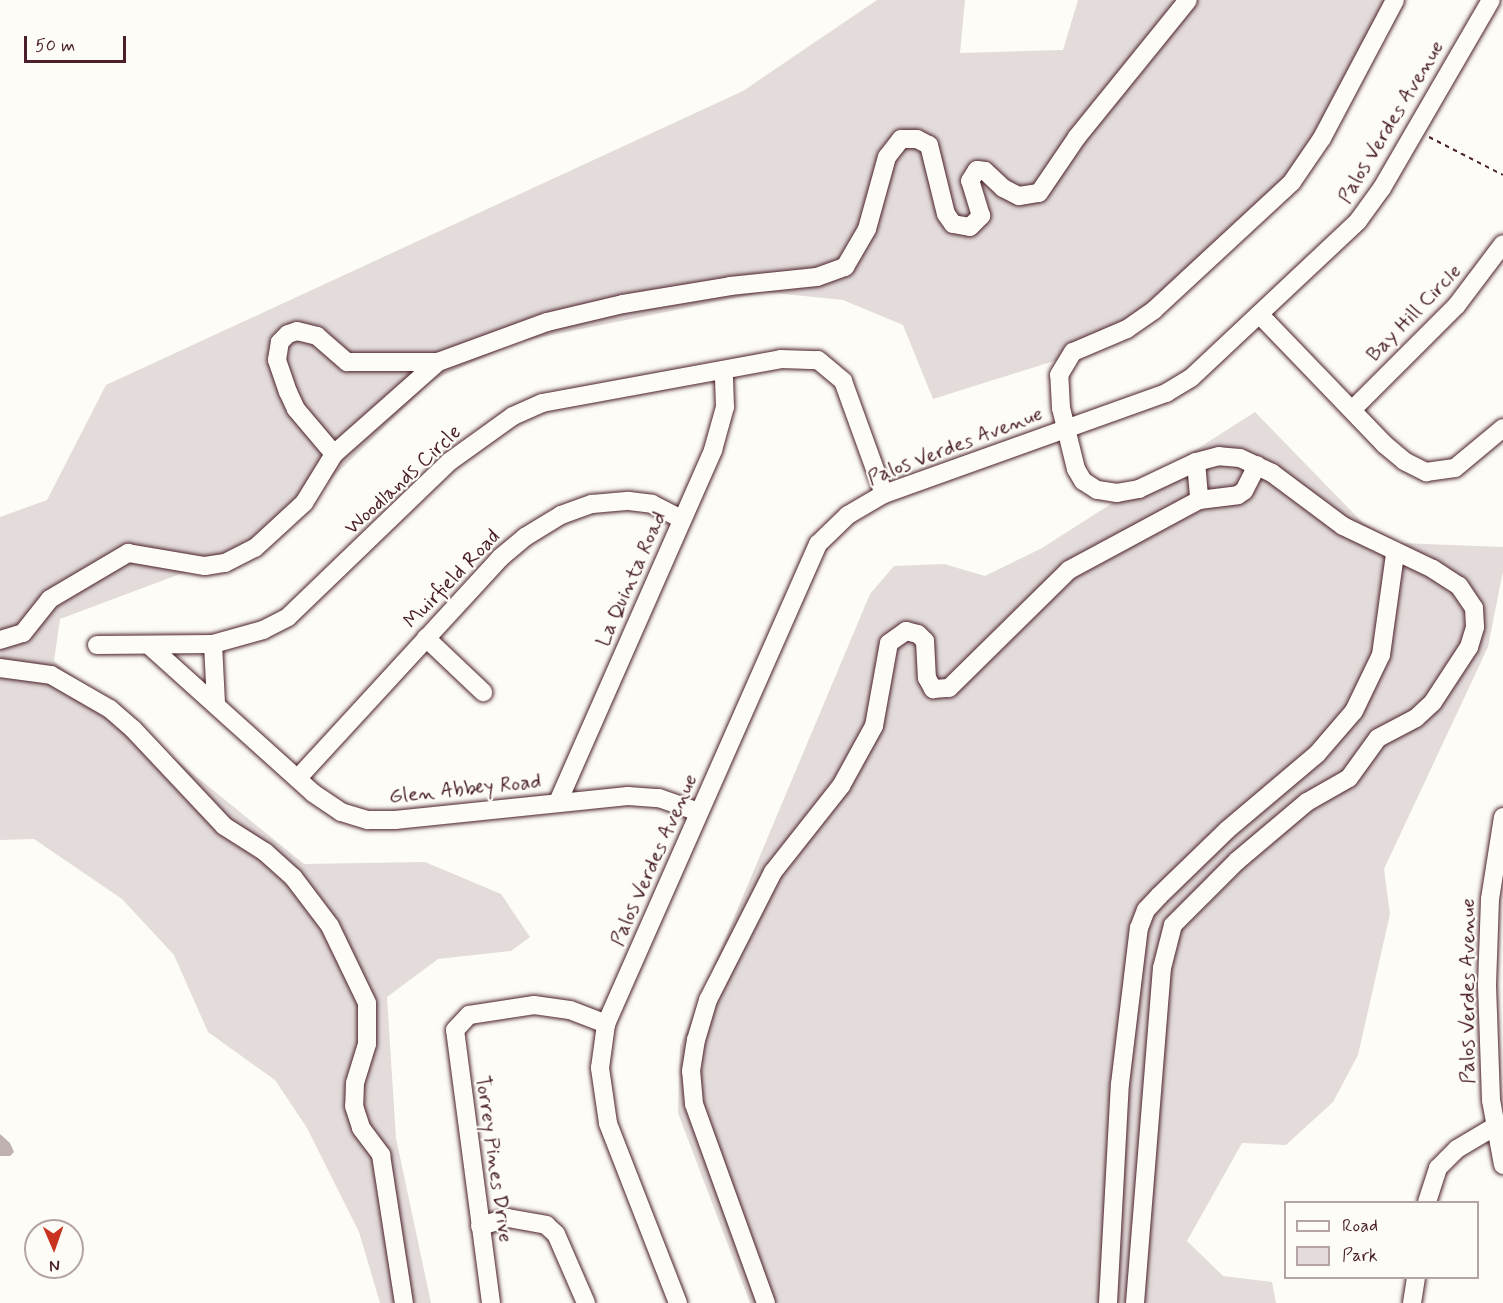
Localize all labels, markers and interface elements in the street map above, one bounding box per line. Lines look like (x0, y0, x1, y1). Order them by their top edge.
scale bar (27, 24, 129, 62)
text: 50 m (35, 34, 75, 58)
street label: Palos Verdes Avenue (1333, 37, 1449, 207)
street label: Bay Hill Circle (1361, 259, 1467, 367)
street label: Palos Verdes Avenue (865, 402, 1045, 490)
street label: Woodlands Circle (339, 420, 467, 540)
street label: La Quinta Road (591, 509, 671, 649)
street label: Muirfield Road (399, 525, 505, 633)
street label: Glen Abbey Road (387, 768, 543, 810)
street label: Palos Verdes Avenue (605, 772, 703, 948)
street label: Palos Verdes Avenue (1455, 900, 1481, 1082)
street label: Torrey Pines Drive (470, 1078, 518, 1240)
legend (1284, 1201, 1479, 1279)
text: Road (1342, 1214, 1378, 1238)
north arrow (24, 1219, 84, 1279)
text: Park (1342, 1244, 1378, 1268)
text: N (49, 1255, 60, 1276)

